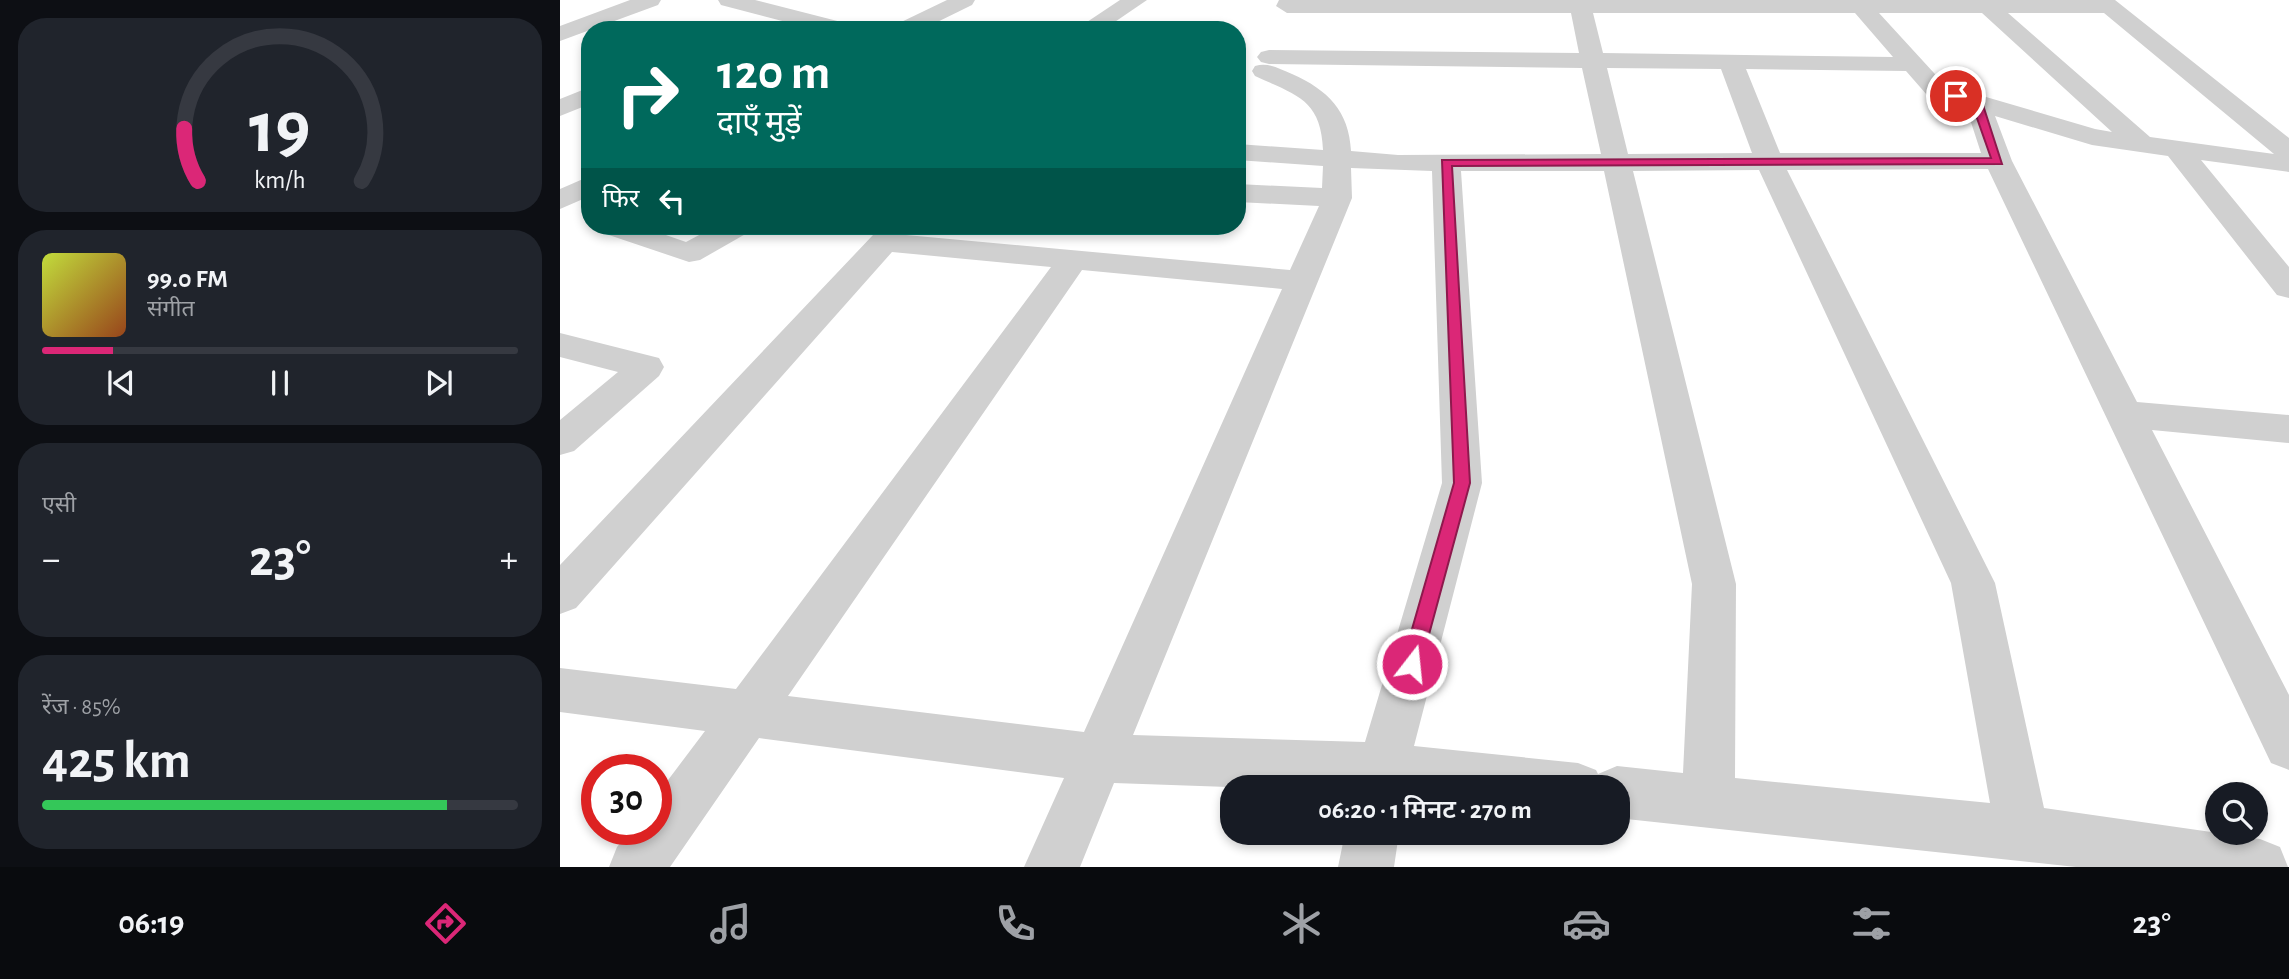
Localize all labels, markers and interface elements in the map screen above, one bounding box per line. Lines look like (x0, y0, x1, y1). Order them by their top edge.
icon: right (602, 49, 693, 140)
text: 120 m (717, 49, 830, 98)
pin (1926, 66, 1986, 126)
icon: arrive (1937, 77, 1975, 115)
text: 19 (249, 94, 311, 167)
text: दाएँ मुड़ें (717, 107, 802, 139)
text: km/h (254, 168, 306, 193)
icon: left (653, 182, 691, 220)
text: फिर (602, 186, 639, 212)
text: 99.0 FM (147, 266, 228, 292)
text: संगीत (147, 298, 195, 321)
icon: previous (102, 364, 140, 402)
icon: pause (261, 364, 299, 402)
icon: next (420, 364, 458, 402)
text: एसी (42, 494, 76, 517)
text: 23° (249, 533, 311, 585)
text: − (42, 541, 60, 579)
text: + (500, 541, 518, 579)
position arrow (1375, 627, 1449, 701)
text: रेंज · 85% (42, 696, 121, 719)
text: 425 km (42, 735, 191, 787)
speed limit sign: 30 (581, 754, 672, 845)
map controls (2205, 782, 2268, 845)
button: search (2205, 782, 2268, 845)
text: 06:20 · 1 मिनट · 270 m (1318, 797, 1532, 823)
icon: directions (421, 899, 470, 948)
icon: music (706, 899, 755, 948)
icon: phone (991, 899, 1040, 948)
icon: climate (1277, 899, 1326, 948)
icon: car (1562, 899, 1611, 948)
icon: filters (1847, 899, 1896, 948)
text: 06:19 (118, 907, 185, 939)
text: 23° (2133, 907, 2171, 939)

